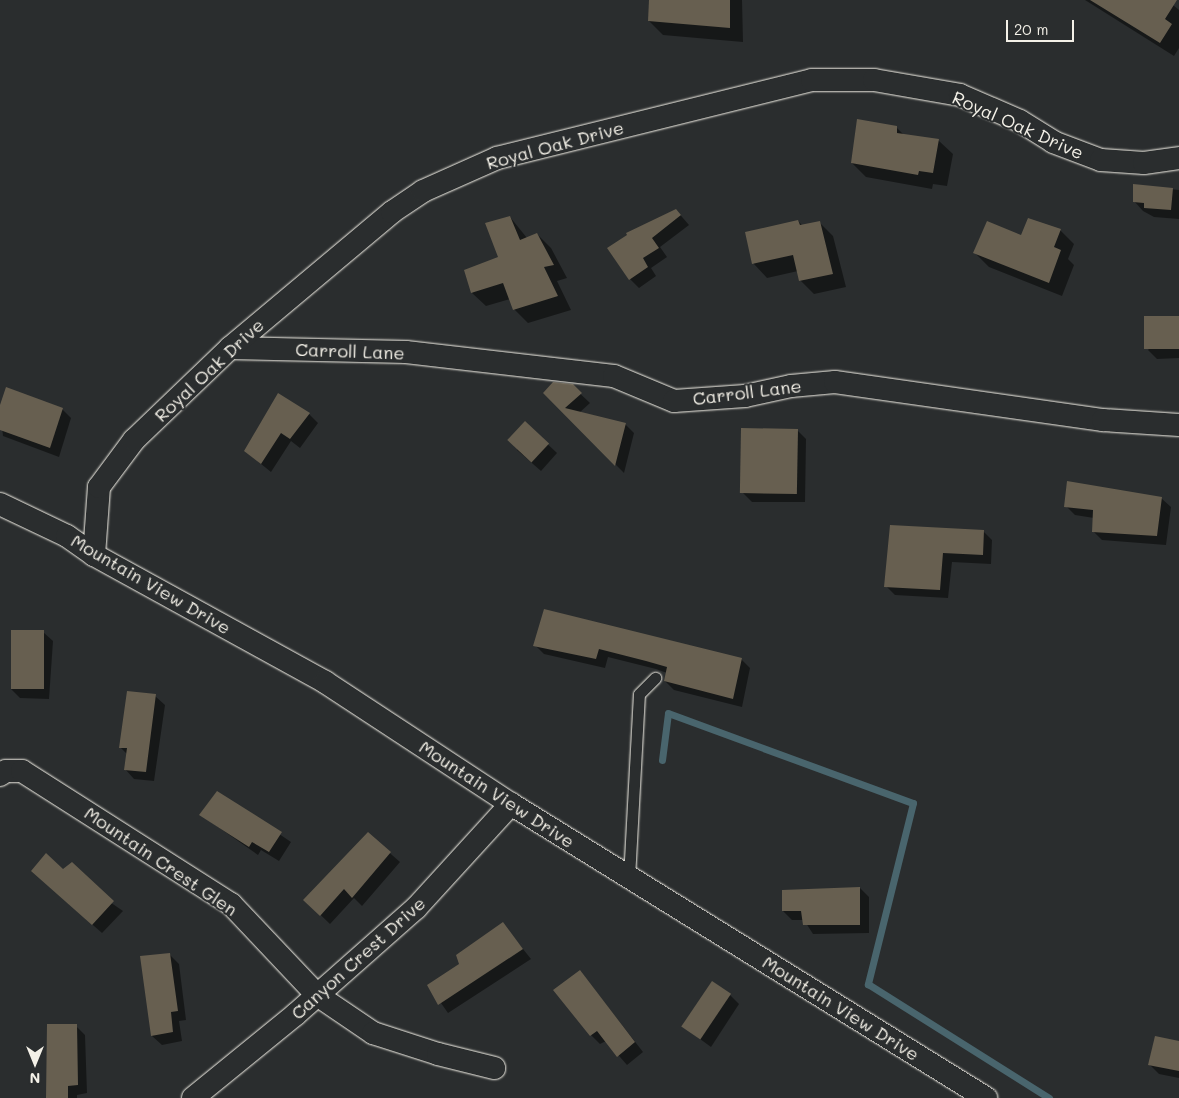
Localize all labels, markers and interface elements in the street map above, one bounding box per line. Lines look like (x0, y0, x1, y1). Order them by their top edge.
scale bar (1009, 10, 1076, 42)
text: 20 m (1014, 19, 1048, 39)
street label: Royal Oak Drive (949, 86, 1087, 164)
street label: Royal Oak Drive (484, 116, 626, 174)
street label: Royal Oak Drive (150, 314, 268, 426)
street label: Carroll Lane (295, 338, 405, 364)
street label: Carroll Lane (691, 375, 803, 409)
street label: Mountain View Drive (67, 529, 235, 639)
street label: Mountain View Drive (415, 736, 579, 852)
street label: Mountain Crest Glen (80, 802, 242, 920)
street label: Canyon Crest Drive (287, 892, 429, 1024)
street label: Mountain View Drive (759, 951, 923, 1065)
north arrow (10, 1038, 60, 1088)
text: N (30, 1069, 40, 1088)

